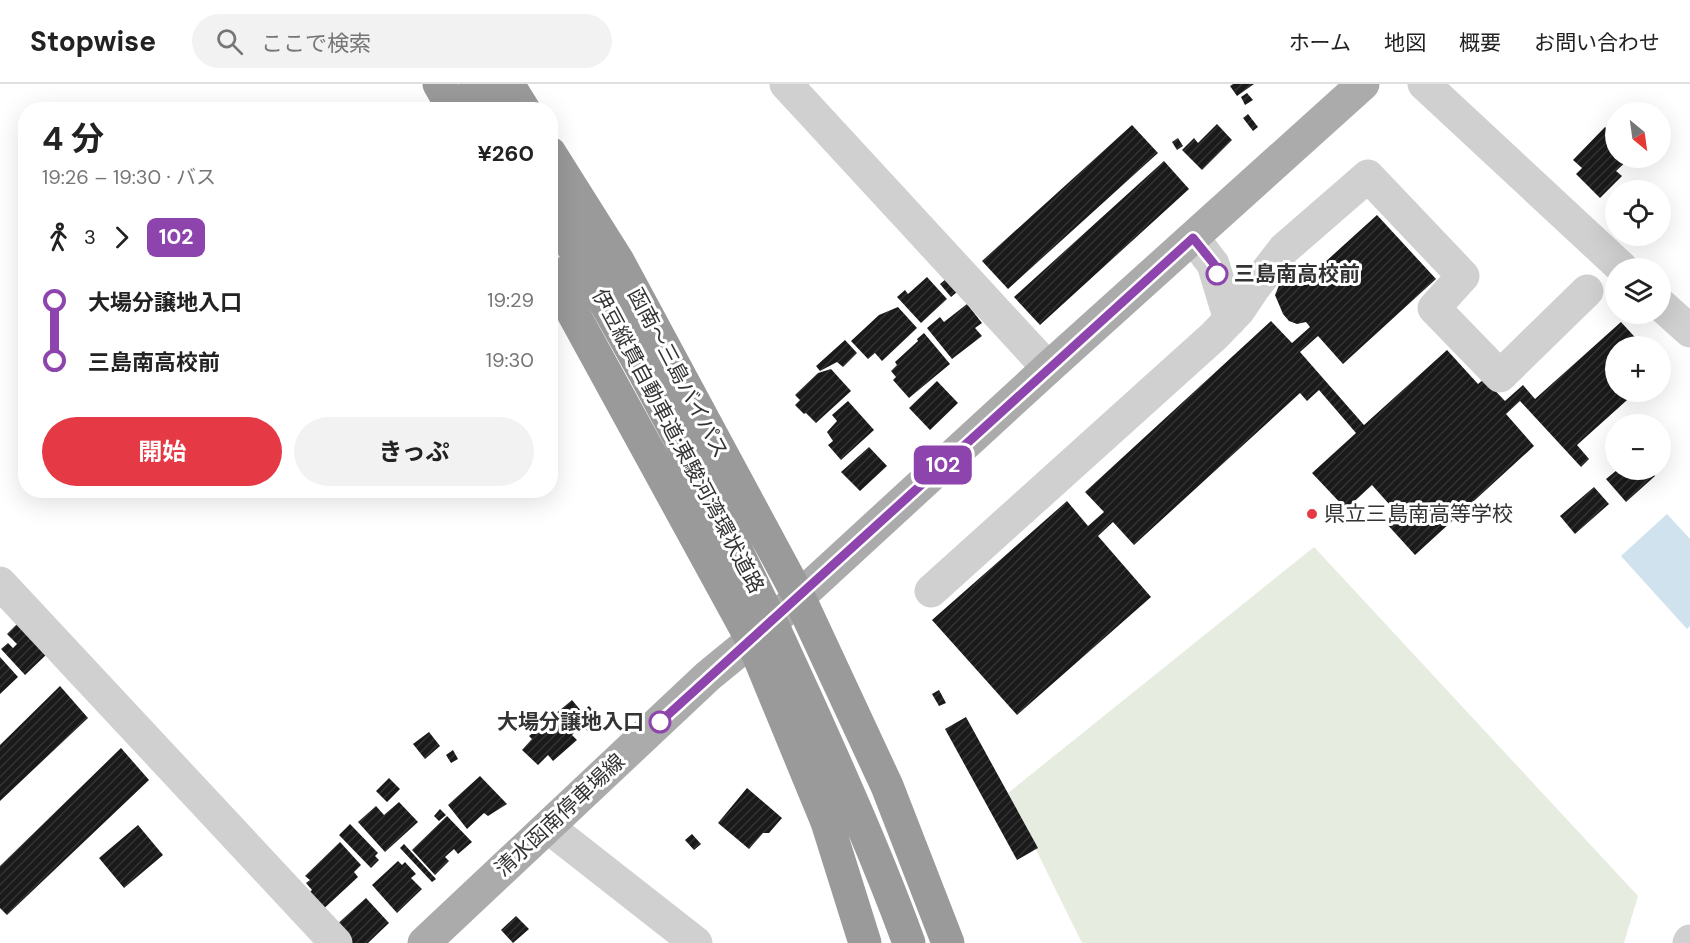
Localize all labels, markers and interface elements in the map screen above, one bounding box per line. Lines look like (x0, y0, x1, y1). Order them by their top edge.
search box (192, 14, 612, 68)
text: Stopwise (30, 23, 156, 60)
icon: search (213, 25, 246, 58)
text: ここで検索 (261, 29, 371, 58)
text: ホーム (1289, 29, 1351, 57)
text: 地図 (1384, 29, 1426, 57)
text: 概要 (1459, 29, 1501, 57)
text: お問い合わせ (1534, 29, 1660, 57)
north arrow (1605, 102, 1671, 168)
map controls (1605, 102, 1671, 480)
text: 4 分 (42, 117, 104, 160)
text: ¥260 (478, 139, 534, 168)
text: 19:26 – 19:30 · バス (42, 164, 216, 190)
button: locate (1605, 180, 1671, 246)
icon: walk (42, 221, 75, 254)
icon: forward (105, 221, 138, 254)
text: 102 (159, 223, 193, 251)
text: 3 (84, 224, 96, 250)
button: layers (1605, 258, 1671, 324)
place label: 三島南高校前 (1234, 260, 1360, 288)
marker: 三島南高校前 (1206, 263, 1228, 285)
street label: 函南～三島バイパス (621, 283, 735, 463)
street label: 伊豆縦貫自動車道;東駿河湾環状道路 (586, 284, 770, 598)
text: 19:29 (487, 287, 534, 313)
text: 大場分譲地入口 (88, 288, 242, 317)
button: + (1605, 336, 1671, 402)
text: 19:30 (486, 347, 534, 373)
text: 三島南高校前 (88, 348, 220, 377)
button: − (1605, 414, 1671, 480)
button: 開始 (42, 417, 282, 486)
button: きっぷ (294, 417, 534, 486)
line badge: 102 (908, 446, 978, 484)
text: 102 (926, 451, 960, 479)
place label: 県立三島南高等学校 (1324, 500, 1513, 528)
marker: 県立三島南高等学校 (1305, 507, 1319, 521)
place label: 大場分譲地入口 (497, 708, 644, 736)
marker: 大場分譲地入口 (649, 711, 671, 733)
street label: 清水函南停車場線 (489, 747, 631, 883)

